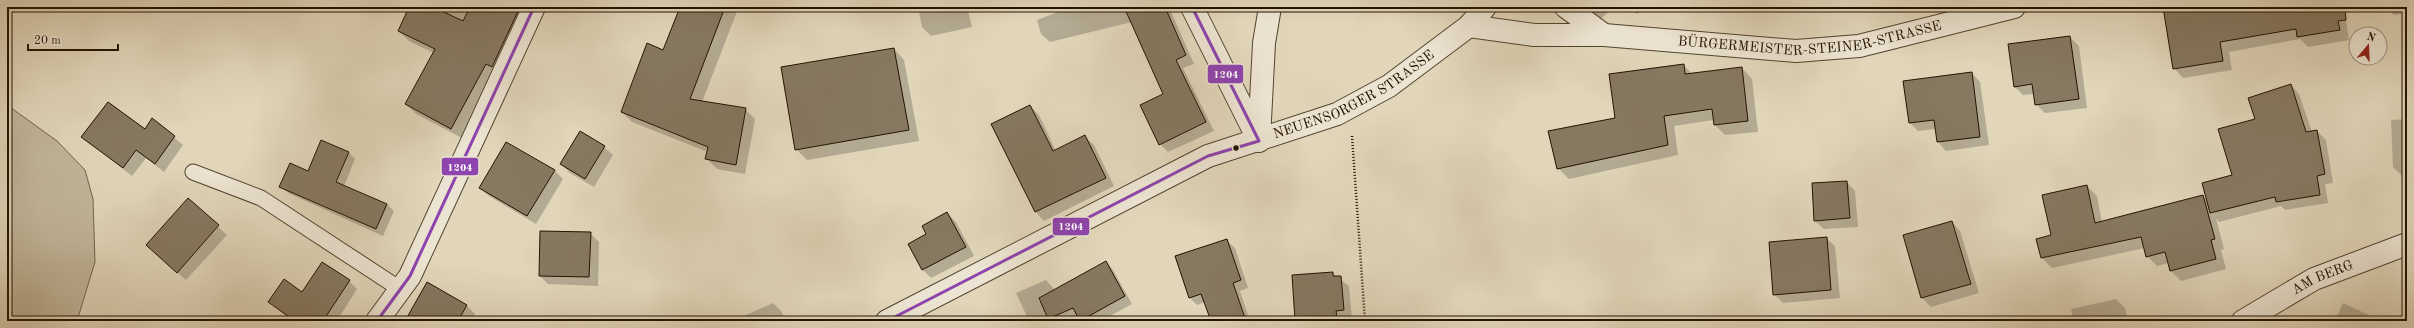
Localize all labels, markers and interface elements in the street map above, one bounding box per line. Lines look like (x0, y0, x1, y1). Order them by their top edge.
street label: BÜRGERMEISTER-STEINER-STRASSE (1677, 19, 1943, 58)
scale bar (28, 26, 118, 52)
north arrow (2348, 26, 2388, 66)
text: N (2365, 31, 2377, 45)
text: 20 m (34, 35, 61, 47)
street label: NEUENSORGER STRASSE (1271, 48, 1437, 141)
line badge: 1204 (1207, 64, 1244, 84)
text: 1204 (1213, 70, 1239, 81)
unlabelled marker (1231, 143, 1241, 153)
line badge: 1204 (441, 157, 479, 176)
text: 1204 (447, 163, 473, 174)
line badge: 1204 (1052, 217, 1090, 236)
text: 1204 (1058, 222, 1084, 233)
street label: AM BERG (2289, 258, 2355, 297)

